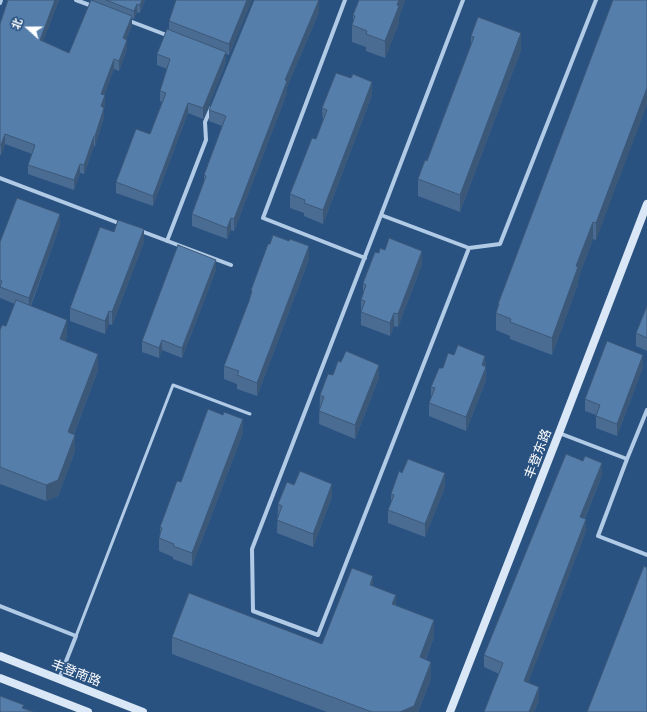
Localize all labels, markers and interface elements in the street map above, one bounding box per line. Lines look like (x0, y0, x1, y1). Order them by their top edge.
north arrow (8, 8, 48, 48)
text: 北 (9, 16, 24, 31)
street label: 丰登东路 (521, 427, 555, 481)
street label: 丰登南路 (49, 656, 103, 690)

